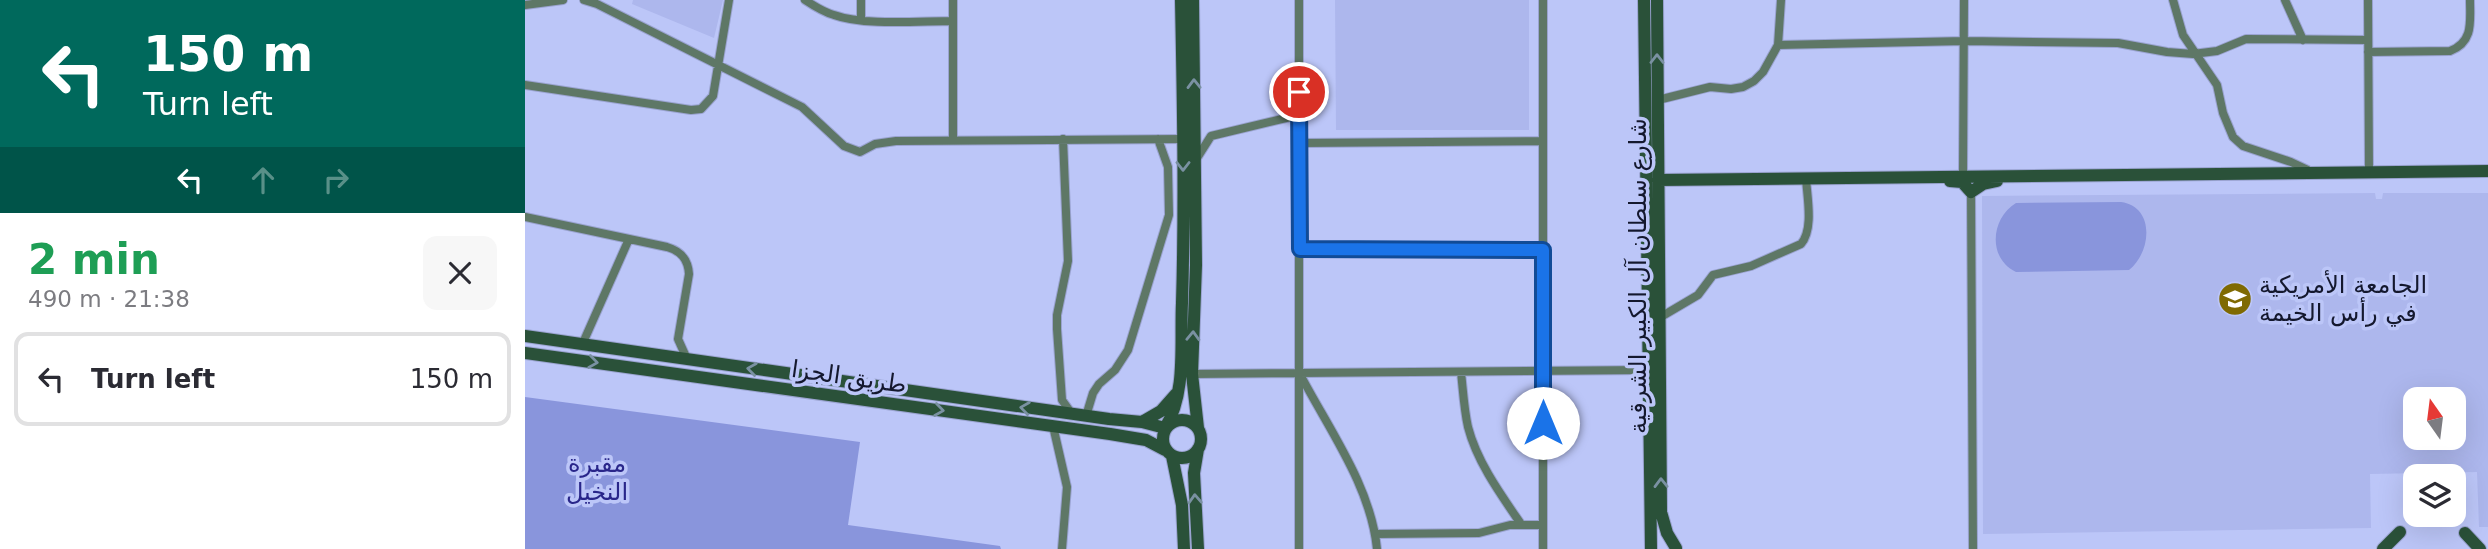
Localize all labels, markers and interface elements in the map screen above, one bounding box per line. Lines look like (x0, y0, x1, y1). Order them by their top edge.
text: 150 m (143, 26, 313, 83)
icon: left (28, 28, 119, 119)
one-way arrow (1649, 54, 1665, 64)
pin (1269, 62, 1329, 122)
icon: arrive (1280, 73, 1318, 111)
one-way arrow (1186, 78, 1202, 88)
text: Turn left (143, 85, 273, 123)
street label: شارع سلطان آل الكبير الشرقية (1623, 118, 1652, 434)
icon: left (171, 161, 209, 199)
icon: ahead (244, 161, 282, 199)
icon: right (317, 161, 355, 199)
one-way arrow (1175, 161, 1191, 172)
text: 2 min (28, 235, 160, 284)
button: close (423, 236, 497, 310)
place label: الجامعة الأمريكية في رأس الخيمة (2259, 270, 2427, 327)
school or university icon: الجامعة الأمريكية في رأس الخيمة (2216, 280, 2254, 318)
text: 490 m · 21:38 (28, 286, 190, 312)
one-way arrow (1186, 330, 1201, 341)
one-way arrow (587, 354, 598, 369)
street label: طريق الجزا (790, 355, 908, 399)
icon: left (32, 360, 70, 398)
one-way arrow (746, 361, 758, 376)
text: Turn left (91, 364, 215, 394)
text: 150 m (410, 364, 493, 394)
position arrow (1506, 386, 1580, 460)
north arrow (2403, 387, 2466, 450)
map controls (2403, 387, 2466, 527)
one-way arrow (1020, 400, 1031, 415)
one-way arrow (933, 403, 945, 418)
park label: مقبرة النخيل (566, 450, 628, 506)
button: layers (2403, 464, 2466, 527)
one-way arrow (1653, 477, 1669, 488)
one-way arrow (1188, 493, 1203, 504)

